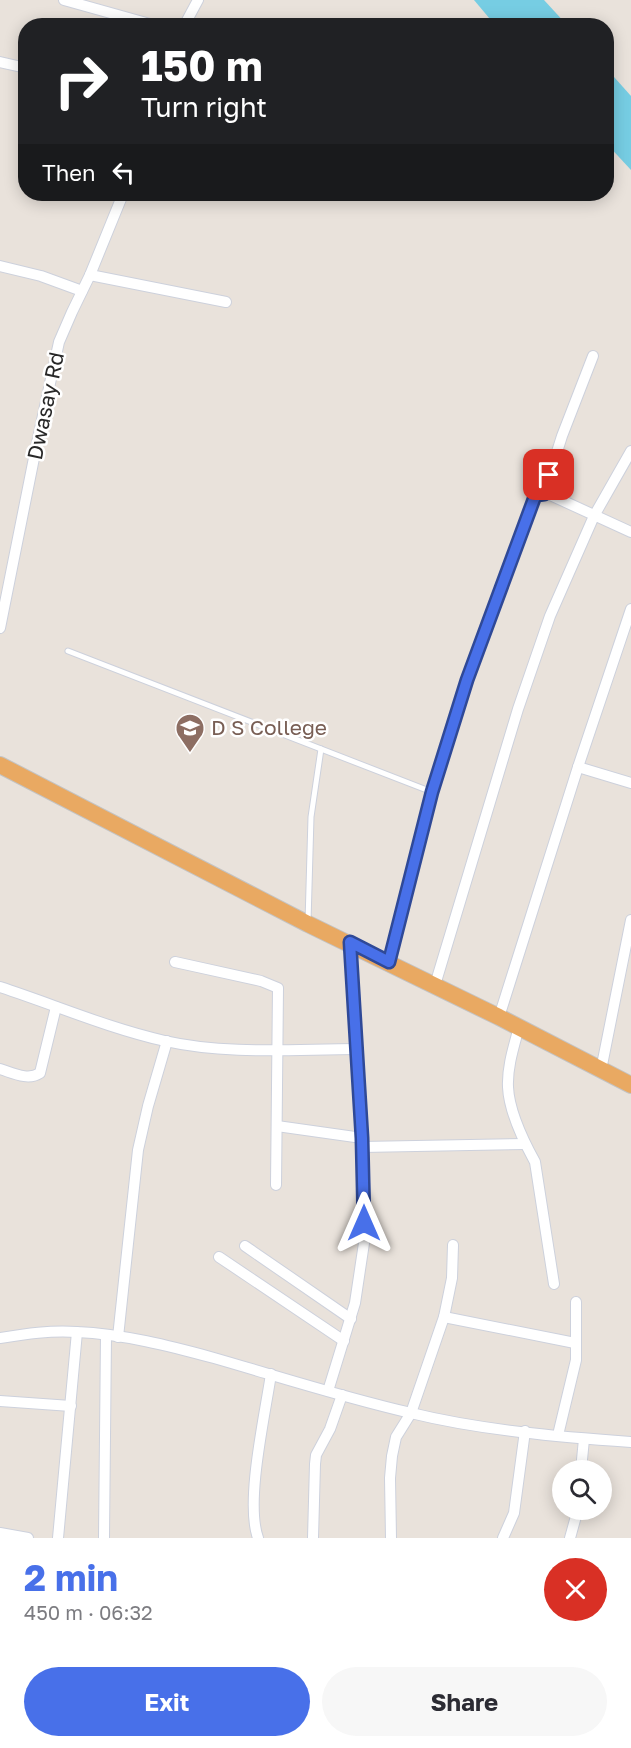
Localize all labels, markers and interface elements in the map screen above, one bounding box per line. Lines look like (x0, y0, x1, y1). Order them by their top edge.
text: 150 m (141, 40, 263, 90)
icon: right (42, 42, 120, 120)
text: Turn right (141, 91, 267, 123)
icon: left (107, 156, 140, 189)
text: Then (42, 159, 95, 186)
street label: Dwasay Rd (21, 349, 69, 462)
pin (523, 449, 574, 500)
icon: arrive (532, 458, 565, 491)
school or university icon: D S College (174, 712, 206, 754)
place label: D S College (211, 714, 327, 740)
position arrow (332, 1191, 396, 1255)
map controls (552, 1460, 612, 1520)
button: search (552, 1460, 612, 1520)
text: 2 min (24, 1556, 118, 1599)
button: close (544, 1558, 607, 1621)
text: 450 m · 06:32 (24, 1600, 153, 1624)
button: Exit (24, 1667, 310, 1736)
button: Share (322, 1667, 607, 1736)

